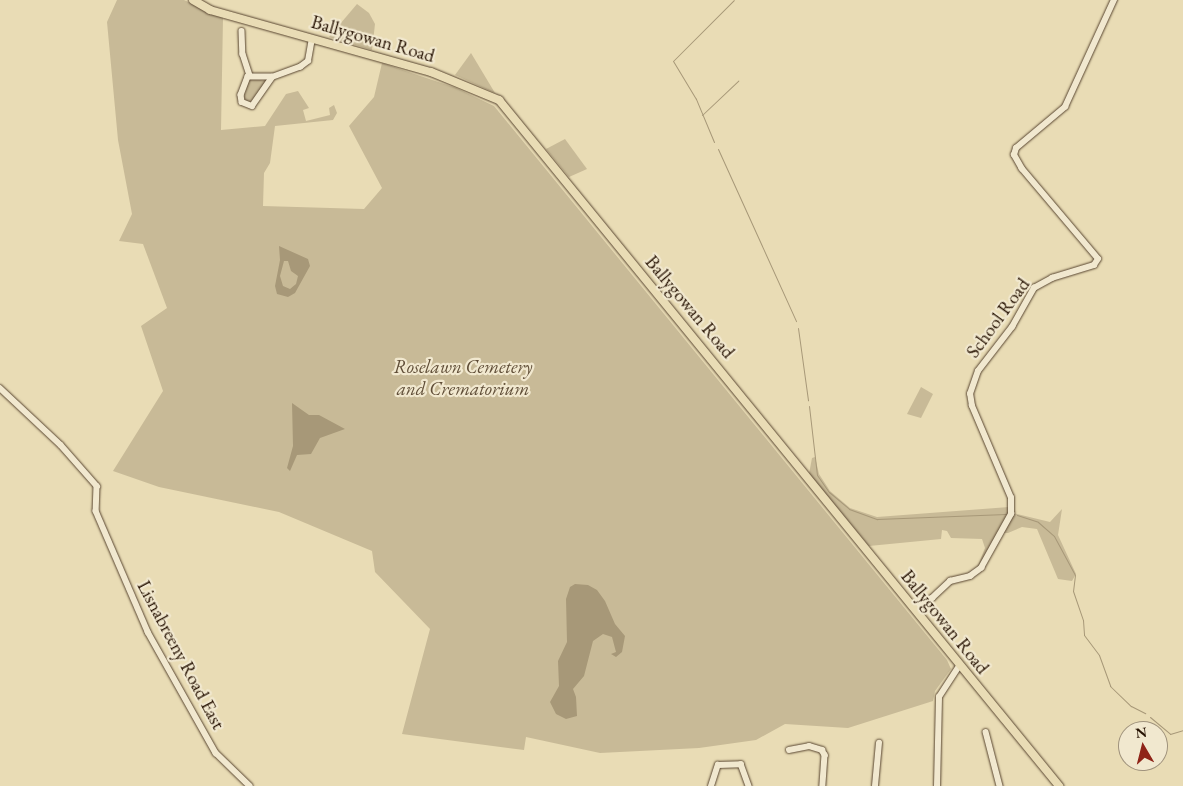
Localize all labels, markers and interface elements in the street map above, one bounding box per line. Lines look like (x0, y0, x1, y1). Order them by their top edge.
street label: Ballygowan Road (309, 10, 437, 68)
street label: Ballygowan Road (640, 251, 740, 363)
street label: School Road (961, 274, 1035, 362)
park label: Roselawn Cemetery and Crematorium (394, 356, 532, 400)
street label: Ballygowan Road (896, 565, 994, 679)
street label: Lisnabreeny Road East (132, 577, 230, 733)
north arrow (1118, 721, 1168, 771)
text: N (1134, 722, 1148, 742)

